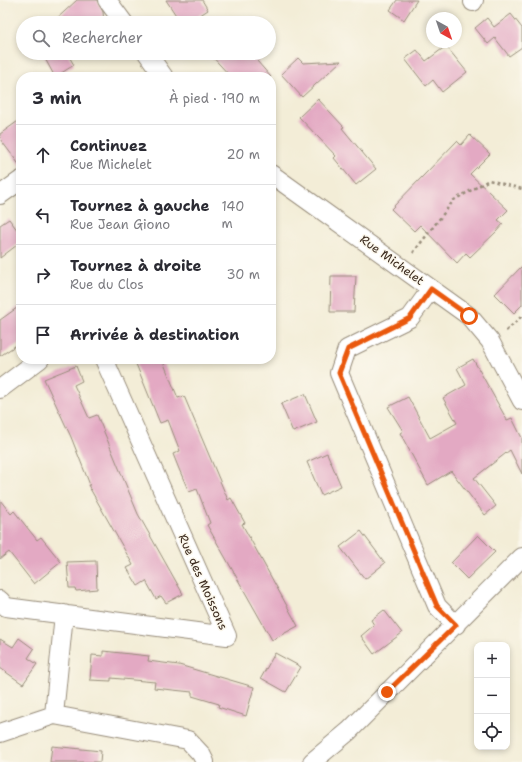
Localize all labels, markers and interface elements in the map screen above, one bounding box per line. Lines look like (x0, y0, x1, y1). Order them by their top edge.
north arrow (426, 12, 462, 48)
search box (16, 16, 276, 60)
icon: search (30, 27, 52, 49)
text: Rechercher (62, 28, 143, 48)
text: 3 min (32, 87, 82, 109)
text: À pied · 190 m (169, 90, 260, 107)
text: Continuez (70, 136, 147, 156)
icon: ahead (32, 144, 54, 166)
text: 20 m (227, 146, 260, 163)
text: Rue Michelet (70, 156, 152, 173)
text: Tournez à gauche (70, 196, 210, 216)
text: 140 m (222, 198, 244, 232)
icon: left (32, 204, 54, 226)
text: Rue Jean Giono (70, 216, 170, 233)
street label: Rue Michelet (357, 231, 427, 289)
text: Tournez à droite (70, 256, 202, 276)
icon: right (32, 264, 54, 286)
text: 30 m (226, 266, 260, 283)
text: Rue du Clos (70, 276, 144, 293)
route start (460, 307, 478, 325)
icon: arrive (32, 324, 54, 346)
text: Arrivée à destination (70, 325, 239, 345)
street label: Rue des Moissons (175, 531, 231, 633)
map controls (474, 642, 510, 750)
button: + (474, 642, 510, 678)
button: − (474, 678, 510, 714)
route end (378, 683, 396, 701)
button: locate (474, 714, 510, 750)

